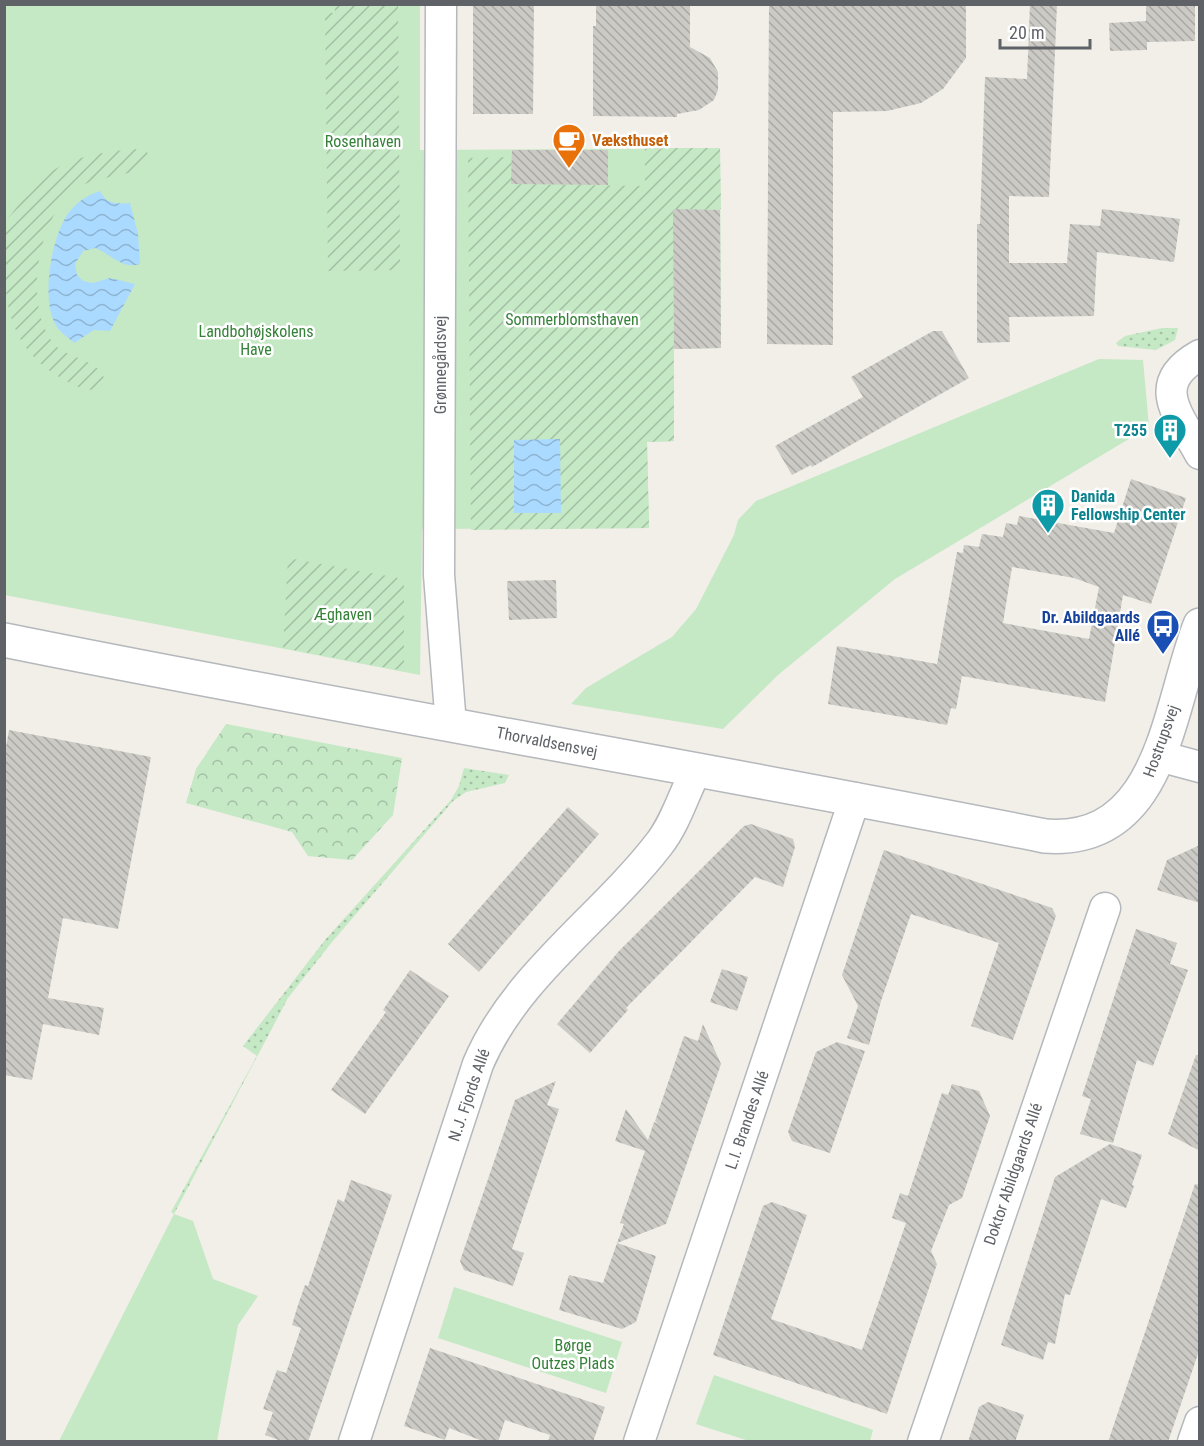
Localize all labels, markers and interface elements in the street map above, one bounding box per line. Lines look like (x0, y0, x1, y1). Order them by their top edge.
scale bar (1000, 12, 1090, 50)
text: 20 m (1009, 22, 1044, 43)
cafe icon: Væksthuset (551, 122, 587, 169)
place label: Væksthuset (592, 131, 668, 150)
park label: Rosenhaven (325, 132, 401, 151)
park label: Sommerblomsthaven (505, 310, 639, 329)
street label: Grønnegårdsvej (431, 316, 450, 414)
park label: Landbohøjskolens Have (199, 322, 313, 359)
building icon: T255 (1152, 412, 1188, 459)
place label: T255 (1114, 421, 1147, 440)
building icon: Danida Fellowship Center (1030, 487, 1066, 534)
place label: Danida Fellowship Center (1071, 487, 1186, 524)
park label: Æghaven (313, 605, 372, 624)
place label: Dr. Abildgaards Allé (1042, 608, 1140, 645)
bus stop icon: Dr. Abildgaards Allé (1145, 608, 1181, 655)
street label: Hostrupsvej (1139, 702, 1183, 780)
street label: Thorvaldsensvej (495, 723, 599, 761)
street label: N.J. Fjords Allé (444, 1046, 494, 1144)
street label: L.I. Brandes Allé (721, 1068, 773, 1172)
street label: Doktor Abildgaards Allé (980, 1101, 1046, 1247)
park label: Børge Outzes Plads (532, 1336, 614, 1373)

